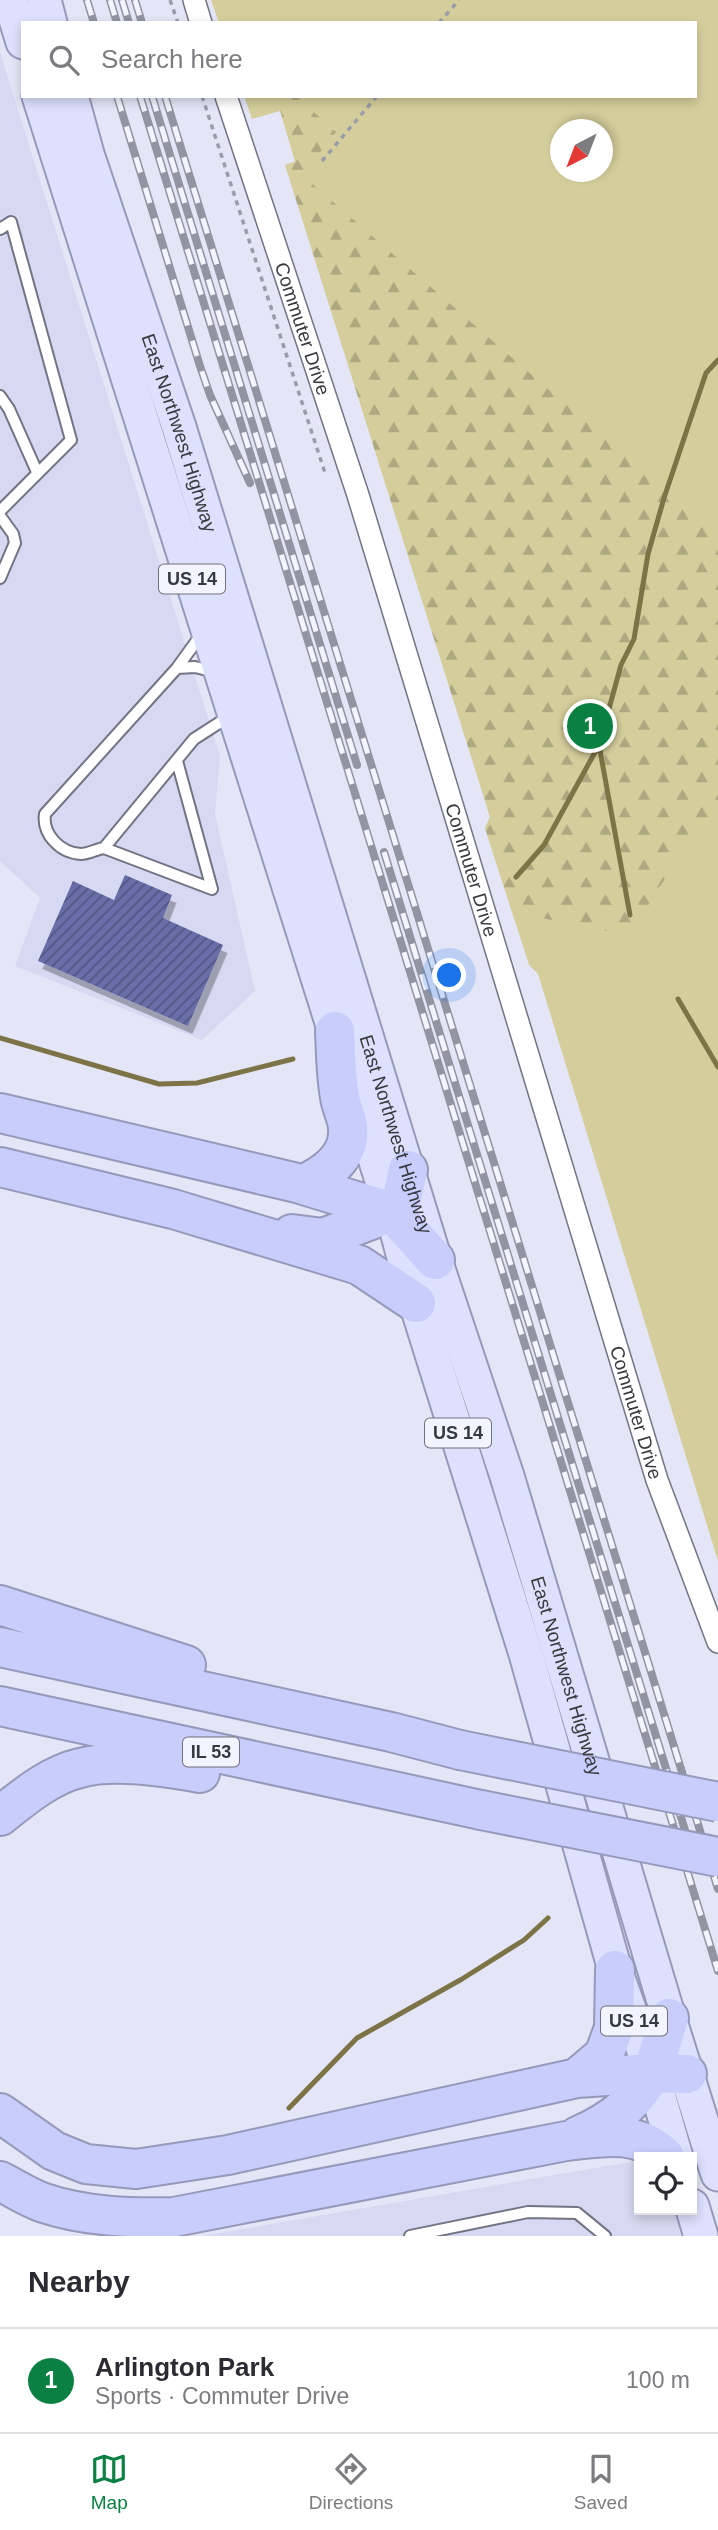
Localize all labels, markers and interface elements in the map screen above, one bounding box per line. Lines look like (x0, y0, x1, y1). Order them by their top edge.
search box (21, 21, 697, 98)
icon: search (45, 41, 83, 79)
text: Search here (101, 44, 243, 74)
north arrow (550, 119, 613, 182)
street label: Commuter Drive (271, 260, 334, 398)
street label: East Northwest Highway (137, 331, 221, 535)
road number: US 14 (159, 564, 225, 594)
pin: 1 (567, 700, 613, 752)
street label: Commuter Drive (441, 801, 501, 939)
your location (432, 958, 466, 992)
street label: East Northwest Highway (355, 1032, 436, 1237)
street label: Commuter Drive (606, 1343, 666, 1482)
road number: US 14 (425, 1418, 491, 1448)
street label: East Northwest Highway (527, 1574, 606, 1779)
road number: IL 53 (183, 1737, 239, 1766)
road number: US 14 (601, 2007, 667, 2036)
map controls (634, 2152, 697, 2215)
button: locate (634, 2152, 697, 2215)
text: Nearby (28, 2265, 130, 2298)
text: Arlington Park (95, 2352, 274, 2382)
text: 1 (45, 2367, 57, 2393)
text: 100 m (626, 2367, 690, 2393)
text: Sports · Commuter Drive (95, 2383, 349, 2409)
tab: Map (90, 2450, 128, 2514)
tab: Directions (309, 2450, 393, 2514)
tab: Saved (574, 2450, 628, 2514)

